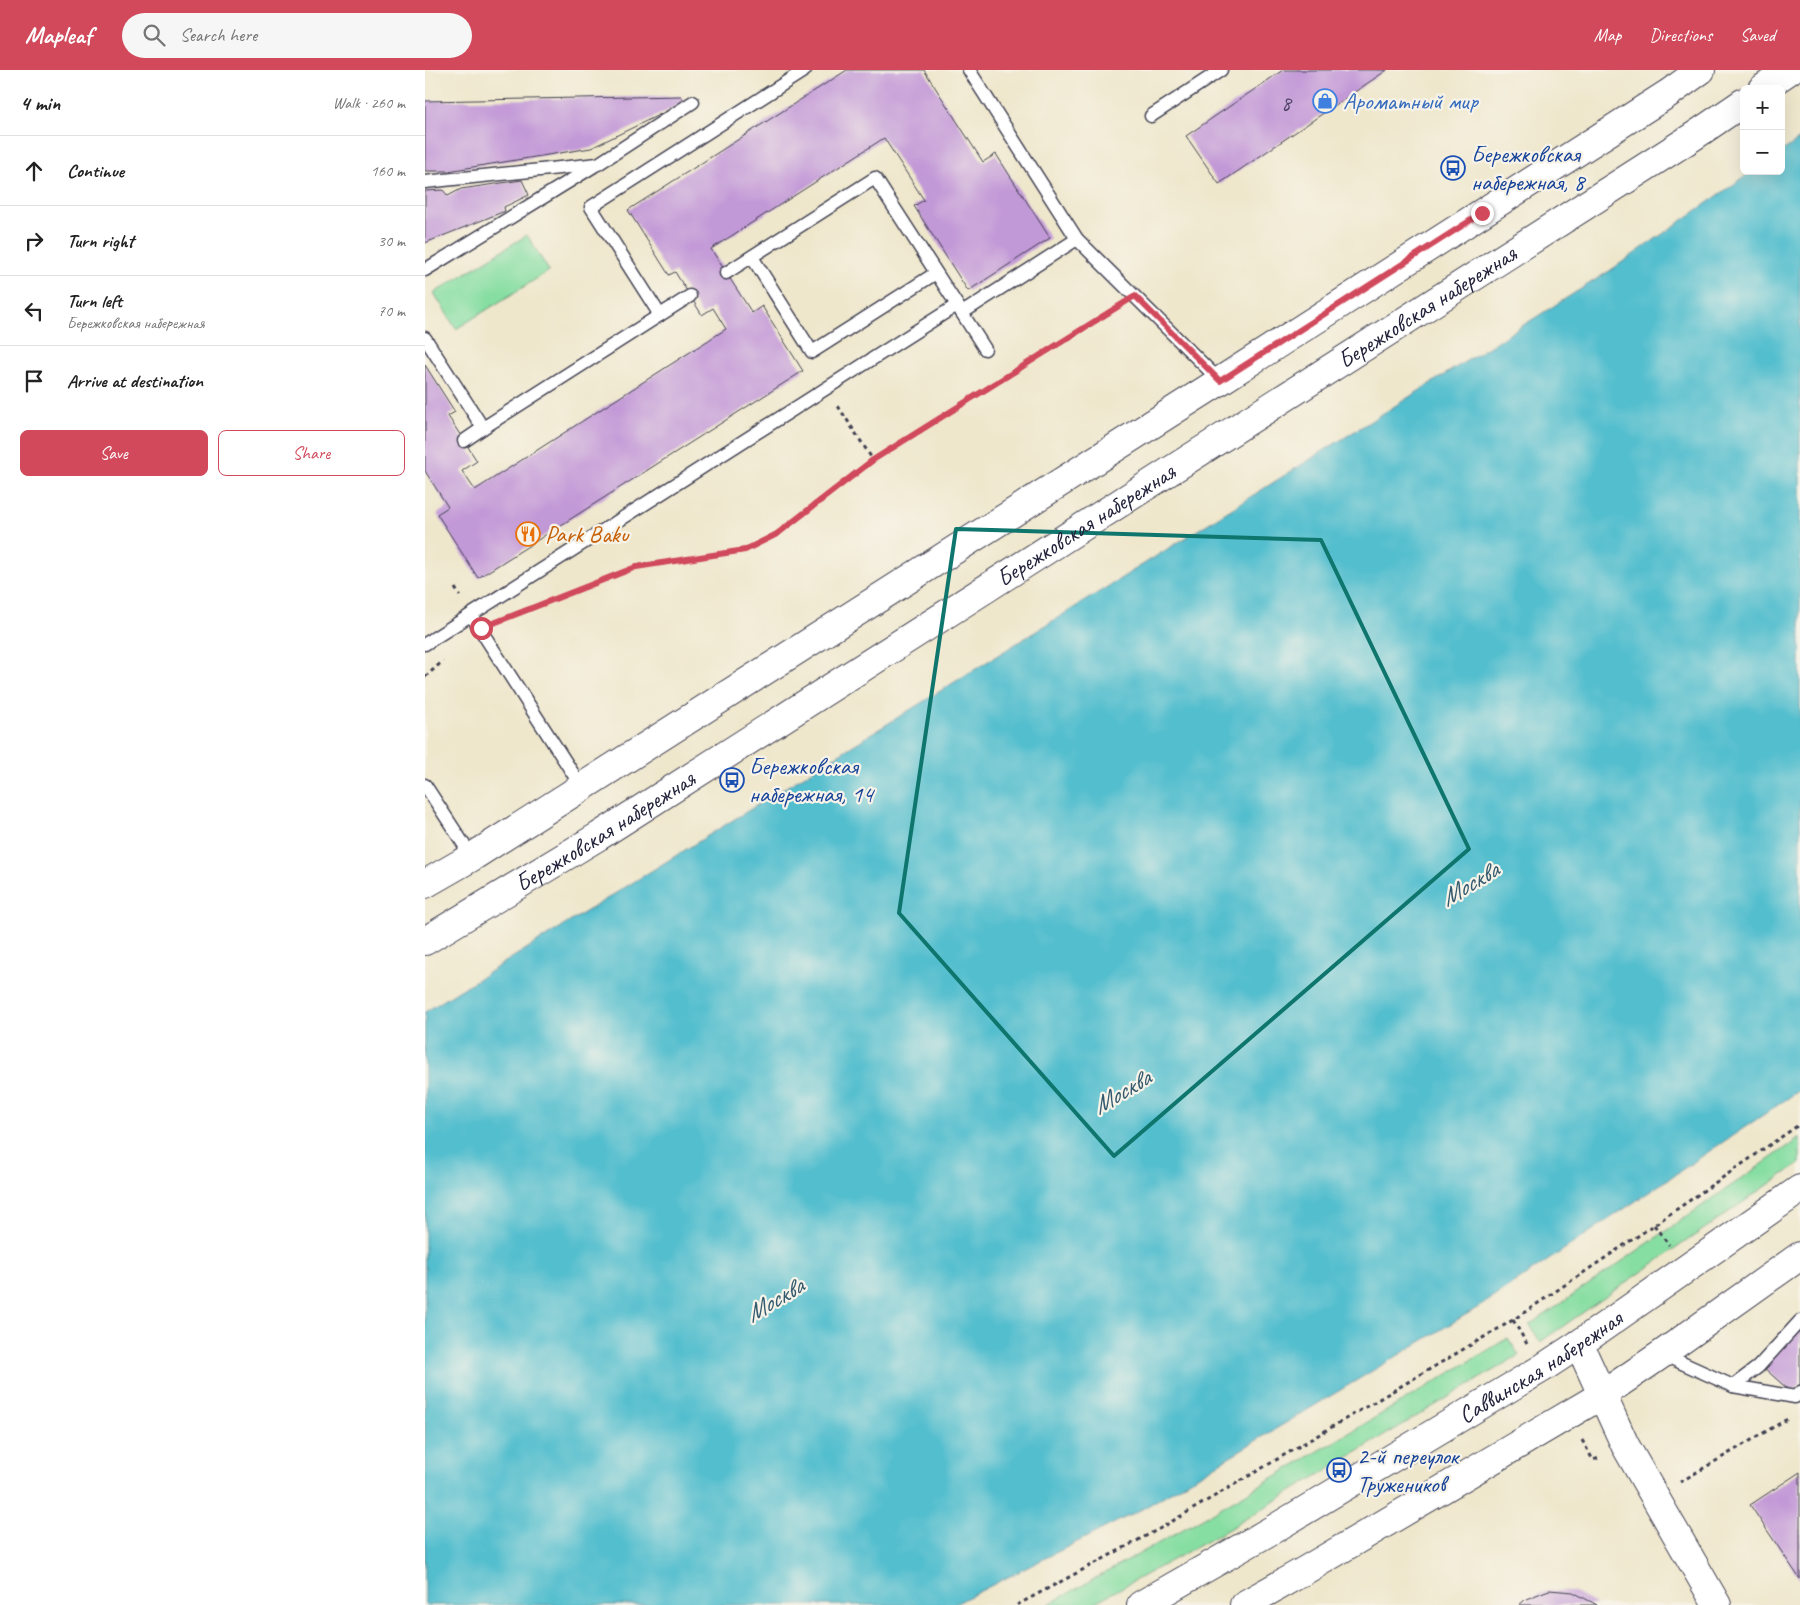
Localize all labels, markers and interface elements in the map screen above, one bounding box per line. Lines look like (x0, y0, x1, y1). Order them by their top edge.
search box (122, 13, 472, 58)
text: Mapleaf (25, 20, 92, 50)
icon: search (140, 21, 168, 49)
text: Search here (180, 23, 257, 47)
text: Map (1594, 24, 1621, 46)
text: Directions (1649, 24, 1712, 46)
text: Saved (1740, 24, 1775, 46)
map controls (1740, 85, 1785, 175)
button: + (1740, 85, 1785, 130)
place label: Ароматный мир (1343, 86, 1480, 116)
shop icon: Ароматный мир (1312, 88, 1338, 114)
text: 4 min (20, 90, 60, 116)
house number: 8 (1281, 90, 1293, 116)
text: Walk · 260 m (333, 93, 405, 113)
button: − (1740, 130, 1785, 175)
place label: Бережковская набережная, 8 (1471, 139, 1587, 197)
bus stop icon: Бережковская набережная, 8 (1440, 155, 1466, 181)
icon: ahead (20, 157, 48, 185)
text: Continue (67, 159, 124, 183)
text: 160 m (371, 161, 405, 181)
route end (1471, 202, 1494, 225)
icon: right (20, 227, 48, 255)
text: Turn right (67, 229, 134, 253)
text: 30 m (378, 231, 405, 251)
street label: Бережковская набережная (1332, 238, 1523, 375)
text: Turn left (67, 289, 122, 313)
icon: left (20, 297, 48, 325)
text: 70 m (378, 301, 405, 321)
text: Бережковская набережная (67, 313, 205, 333)
icon: arrive (20, 367, 48, 395)
text: Arrive at destination (67, 369, 203, 393)
button: Save (20, 430, 208, 476)
button: Share (218, 430, 405, 476)
street label: Бережковская набережная (991, 456, 1182, 593)
place label: Park Baku (545, 519, 631, 549)
restaurant icon: Park Baku (515, 521, 541, 547)
route start (470, 617, 493, 640)
place label: Бережковская набережная, 14 (749, 751, 875, 809)
street label: Бережковская набережная (509, 763, 702, 898)
bus stop icon: Бережковская набережная, 14 (719, 767, 745, 793)
water label: Москва (1434, 853, 1506, 914)
water label: Москва (1086, 1061, 1158, 1122)
water label: Москва (739, 1269, 811, 1330)
street label: Саввинская набережная (1453, 1302, 1630, 1430)
place label: 2-й переулок Тружеников (1357, 1441, 1460, 1499)
bus stop icon: 2-й переулок Тружеников (1326, 1457, 1352, 1483)

